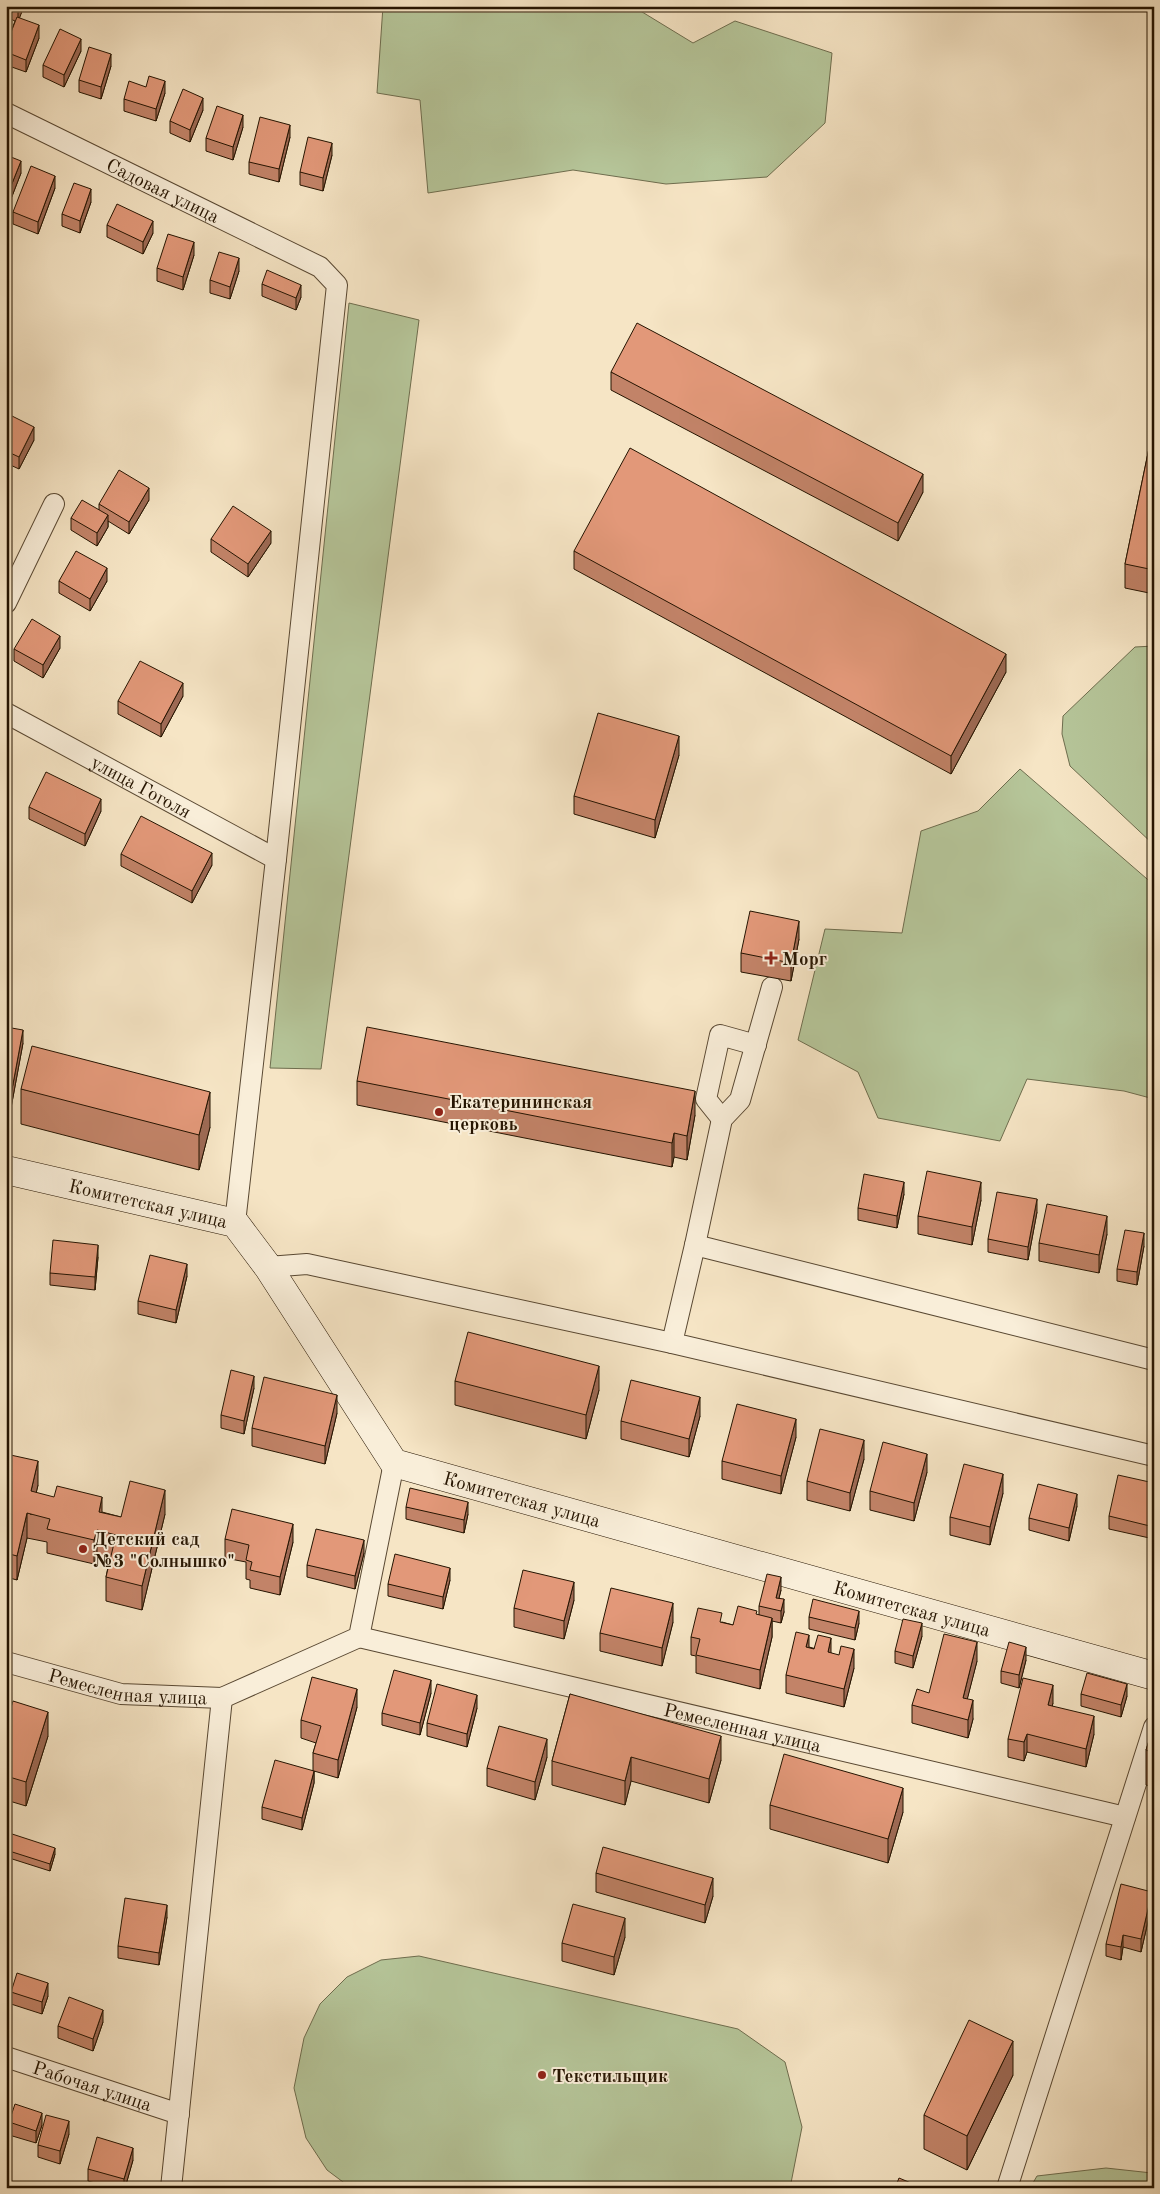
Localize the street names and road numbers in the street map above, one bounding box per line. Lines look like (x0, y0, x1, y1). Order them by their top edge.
street label: Садовая улица (103, 157, 222, 228)
street label: улица Гоголя (87, 754, 194, 823)
street label: Комитетская улица (66, 1178, 229, 1233)
street label: Комитетская улица (441, 1470, 603, 1532)
street label: Комитетская улица (831, 1580, 993, 1642)
street label: Ремесленная улица (46, 1667, 208, 1709)
street label: Ремесленная улица (661, 1702, 823, 1757)
street label: Рабочая улица (30, 2059, 154, 2116)

